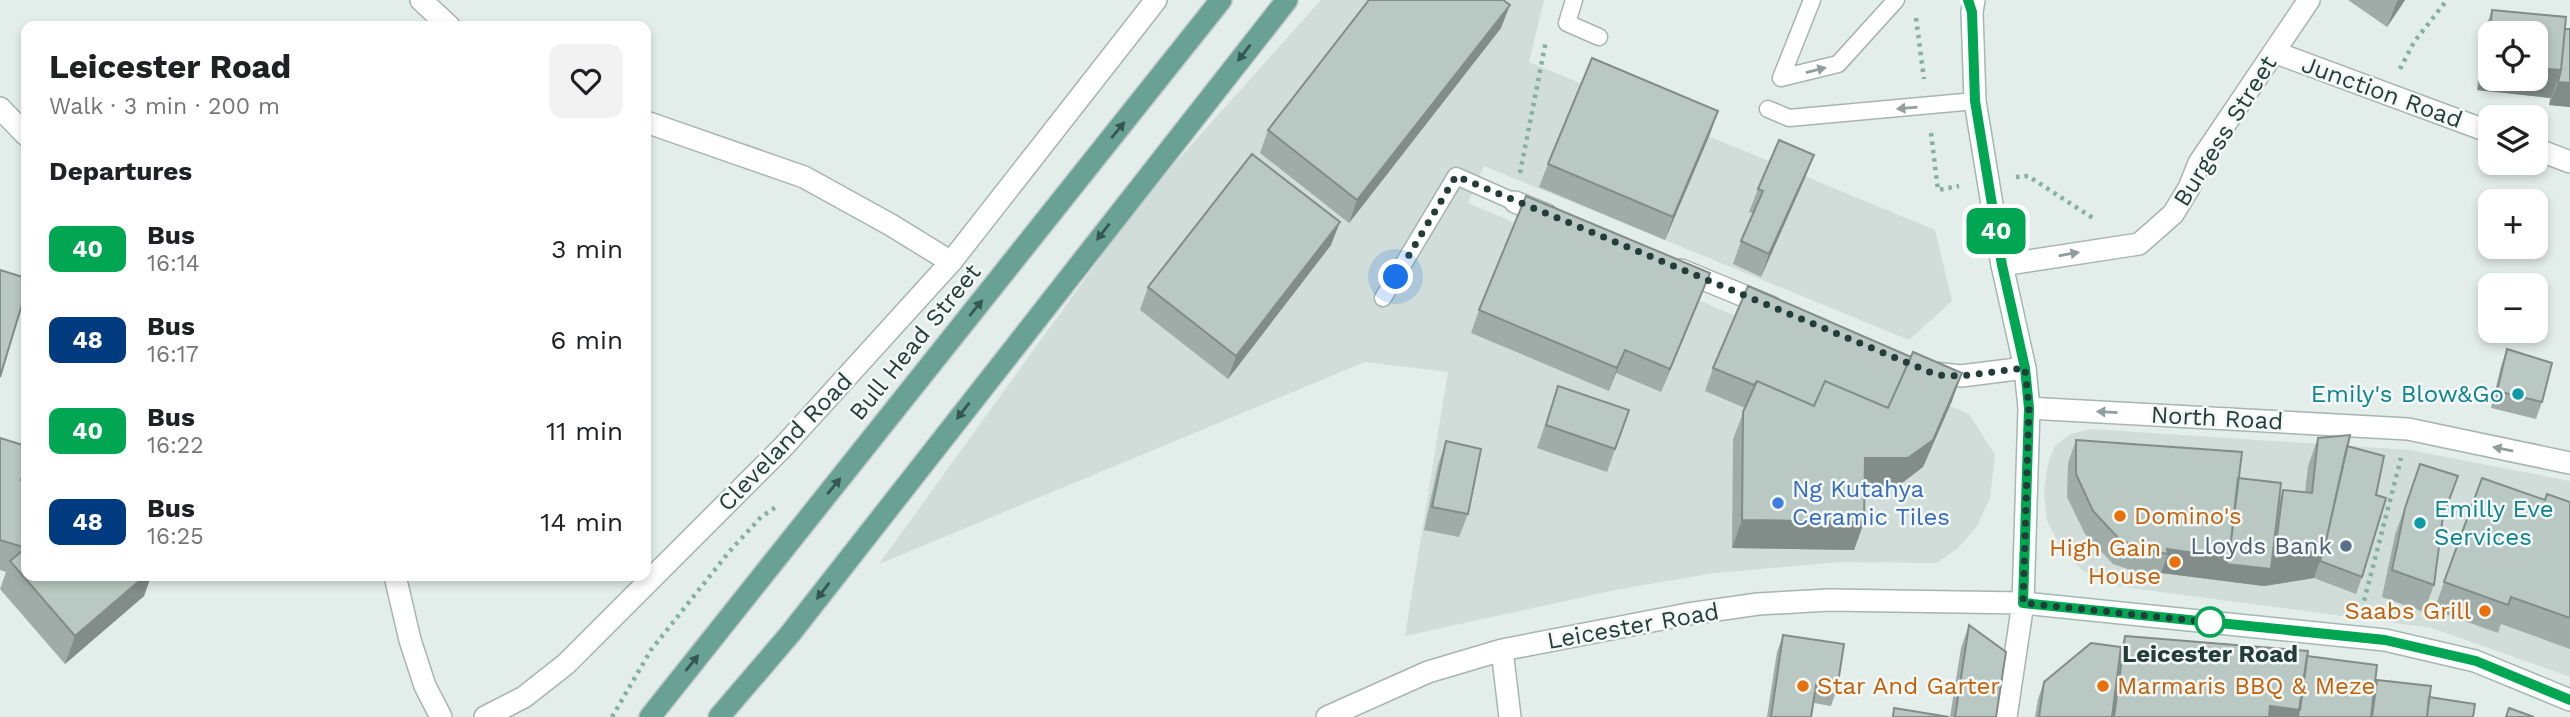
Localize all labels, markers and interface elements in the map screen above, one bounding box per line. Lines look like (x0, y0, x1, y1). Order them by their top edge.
map controls (2478, 21, 2548, 343)
button: locate (2478, 21, 2548, 91)
button: heart (549, 44, 623, 118)
one-way arrow (1237, 44, 1252, 62)
text: Leicester Road (49, 47, 291, 86)
street label: Junction Road (2298, 50, 2466, 134)
street label: Burgess Street (2168, 51, 2282, 211)
one-way arrow (1805, 64, 1827, 75)
text: Walk · 3 min · 200 m (49, 93, 280, 120)
one-way arrow (1896, 103, 1918, 114)
button: layers (2478, 105, 2548, 175)
one-way arrow (1110, 121, 1124, 139)
text: Departures (49, 156, 192, 186)
button: + (2478, 189, 2548, 259)
line badge: 40 (1965, 208, 2028, 254)
text: 40 (1981, 217, 2011, 245)
text: Bus (147, 220, 195, 250)
one-way arrow (1096, 222, 1111, 240)
text: 3 min (551, 234, 623, 264)
text: 40 (72, 235, 103, 263)
one-way arrow (2058, 248, 2080, 259)
text: 16:14 (147, 250, 200, 277)
street label: Bull Head Street (843, 258, 987, 426)
your location (1378, 259, 1413, 294)
button: − (2478, 273, 2548, 343)
one-way arrow (968, 299, 983, 317)
text: Bus (147, 311, 195, 341)
text: 6 min (551, 325, 623, 355)
text: 48 (72, 326, 103, 354)
text: 16:17 (147, 341, 199, 368)
street label: Cleveland Road (712, 367, 858, 517)
place label: Emily's Blow&Go (2311, 380, 2504, 408)
marker: Emily's Blow&Go (2510, 386, 2526, 402)
one-way arrow (955, 401, 970, 419)
street label: North Road (2150, 401, 2284, 435)
text: Bus (147, 402, 195, 432)
one-way arrow (2095, 406, 2117, 417)
text: 11 min (546, 416, 623, 446)
text: 40 (72, 417, 103, 445)
text: 16:22 (147, 432, 204, 459)
one-way arrow (2492, 443, 2514, 454)
place label: Ng Kutahya Ceramic Tiles (1792, 475, 1950, 531)
one-way arrow (826, 477, 841, 494)
text: Bus (147, 493, 195, 523)
marker: Ng Kutahya Ceramic Tiles (1770, 495, 1786, 511)
place label: Emilly Eve Services (2434, 495, 2554, 551)
place label: Domino's (2134, 502, 2242, 530)
text: 14 min (540, 507, 623, 537)
text: 48 (72, 508, 103, 536)
marker: Domino's (2112, 508, 2128, 524)
marker: Emilly Eve Services (2412, 515, 2428, 531)
text: 16:25 (147, 523, 204, 550)
place label: Lloyds Bank (2190, 532, 2332, 560)
place label: High Gain House (2049, 534, 2161, 590)
marker: Lloyds Bank (2338, 538, 2354, 554)
marker: High Gain House (2167, 554, 2183, 570)
one-way arrow (816, 581, 831, 599)
street label: Leicester Road (1545, 597, 1721, 655)
place label: Saabs Grill (2345, 597, 2472, 625)
marker: Saabs Grill (2477, 603, 2493, 619)
marker: Leicester Road (2195, 607, 2225, 637)
place label: Leicester Road (2122, 640, 2298, 668)
one-way arrow (684, 655, 699, 672)
place label: Star And Garter (1817, 672, 2000, 700)
place label: Marmaris BBQ & Meze (2117, 672, 2375, 700)
marker: Star And Garter (1795, 678, 1811, 694)
marker: Marmaris BBQ & Meze (2095, 678, 2111, 694)

